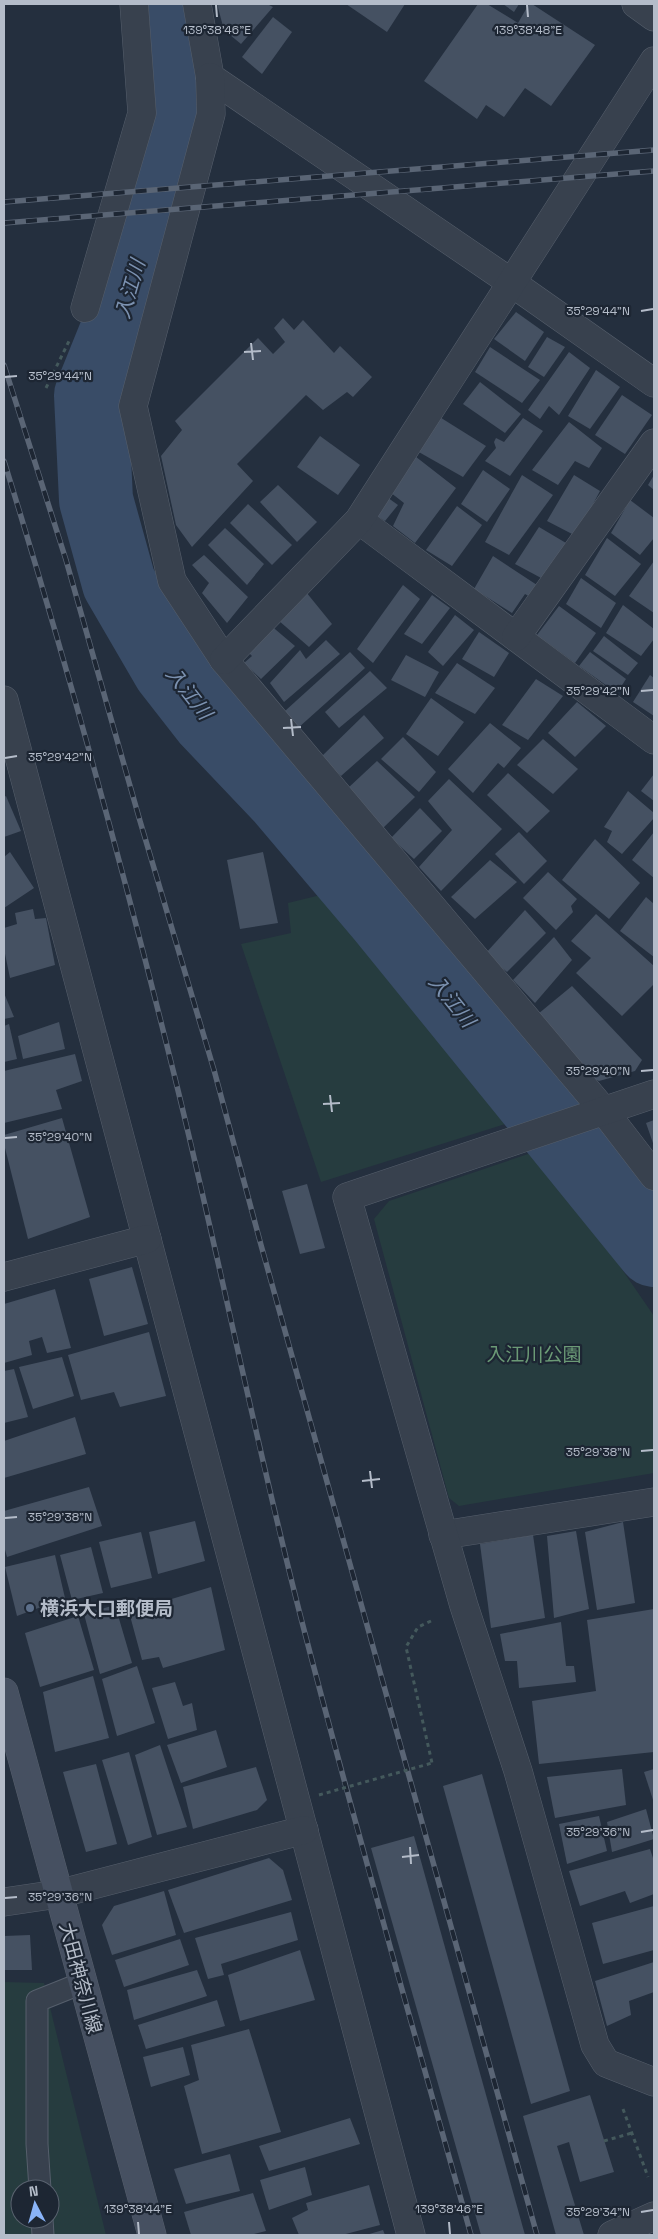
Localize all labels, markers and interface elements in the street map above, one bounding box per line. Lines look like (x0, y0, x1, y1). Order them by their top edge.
text: 139°38'46"E (183, 22, 251, 38)
text: 139°38'48"E (494, 22, 562, 38)
water label: 入江川 (109, 255, 151, 321)
text: 35°29'44"N (566, 303, 630, 319)
text: 35°29'44"N (28, 368, 92, 384)
water label: 入江川 (160, 661, 219, 726)
text: 35°29'42"N (566, 683, 630, 699)
text: 35°29'42"N (28, 749, 92, 765)
water label: 入江川 (423, 970, 482, 1034)
text: 35°29'40"N (566, 1063, 630, 1079)
text: 35°29'40"N (28, 1129, 92, 1145)
park label: 入江川公園 (486, 1342, 582, 1367)
text: 35°29'38"N (566, 1444, 630, 1460)
text: 35°29'38"N (28, 1509, 92, 1525)
place label: 横浜大口郵便局 (40, 1596, 173, 1621)
marker: 横浜大口郵便局 (24, 1602, 36, 1614)
text: 35°29'36"N (566, 1824, 630, 1840)
text: 35°29'36"N (28, 1889, 92, 1905)
street label: 大田神奈川線 (54, 1920, 107, 2036)
north arrow (10, 2179, 60, 2229)
text: N (28, 2182, 39, 2201)
text: 139°38'44"E (104, 2201, 172, 2217)
text: 139°38'46"E (415, 2201, 483, 2217)
text: 35°29'34"N (566, 2204, 630, 2220)

